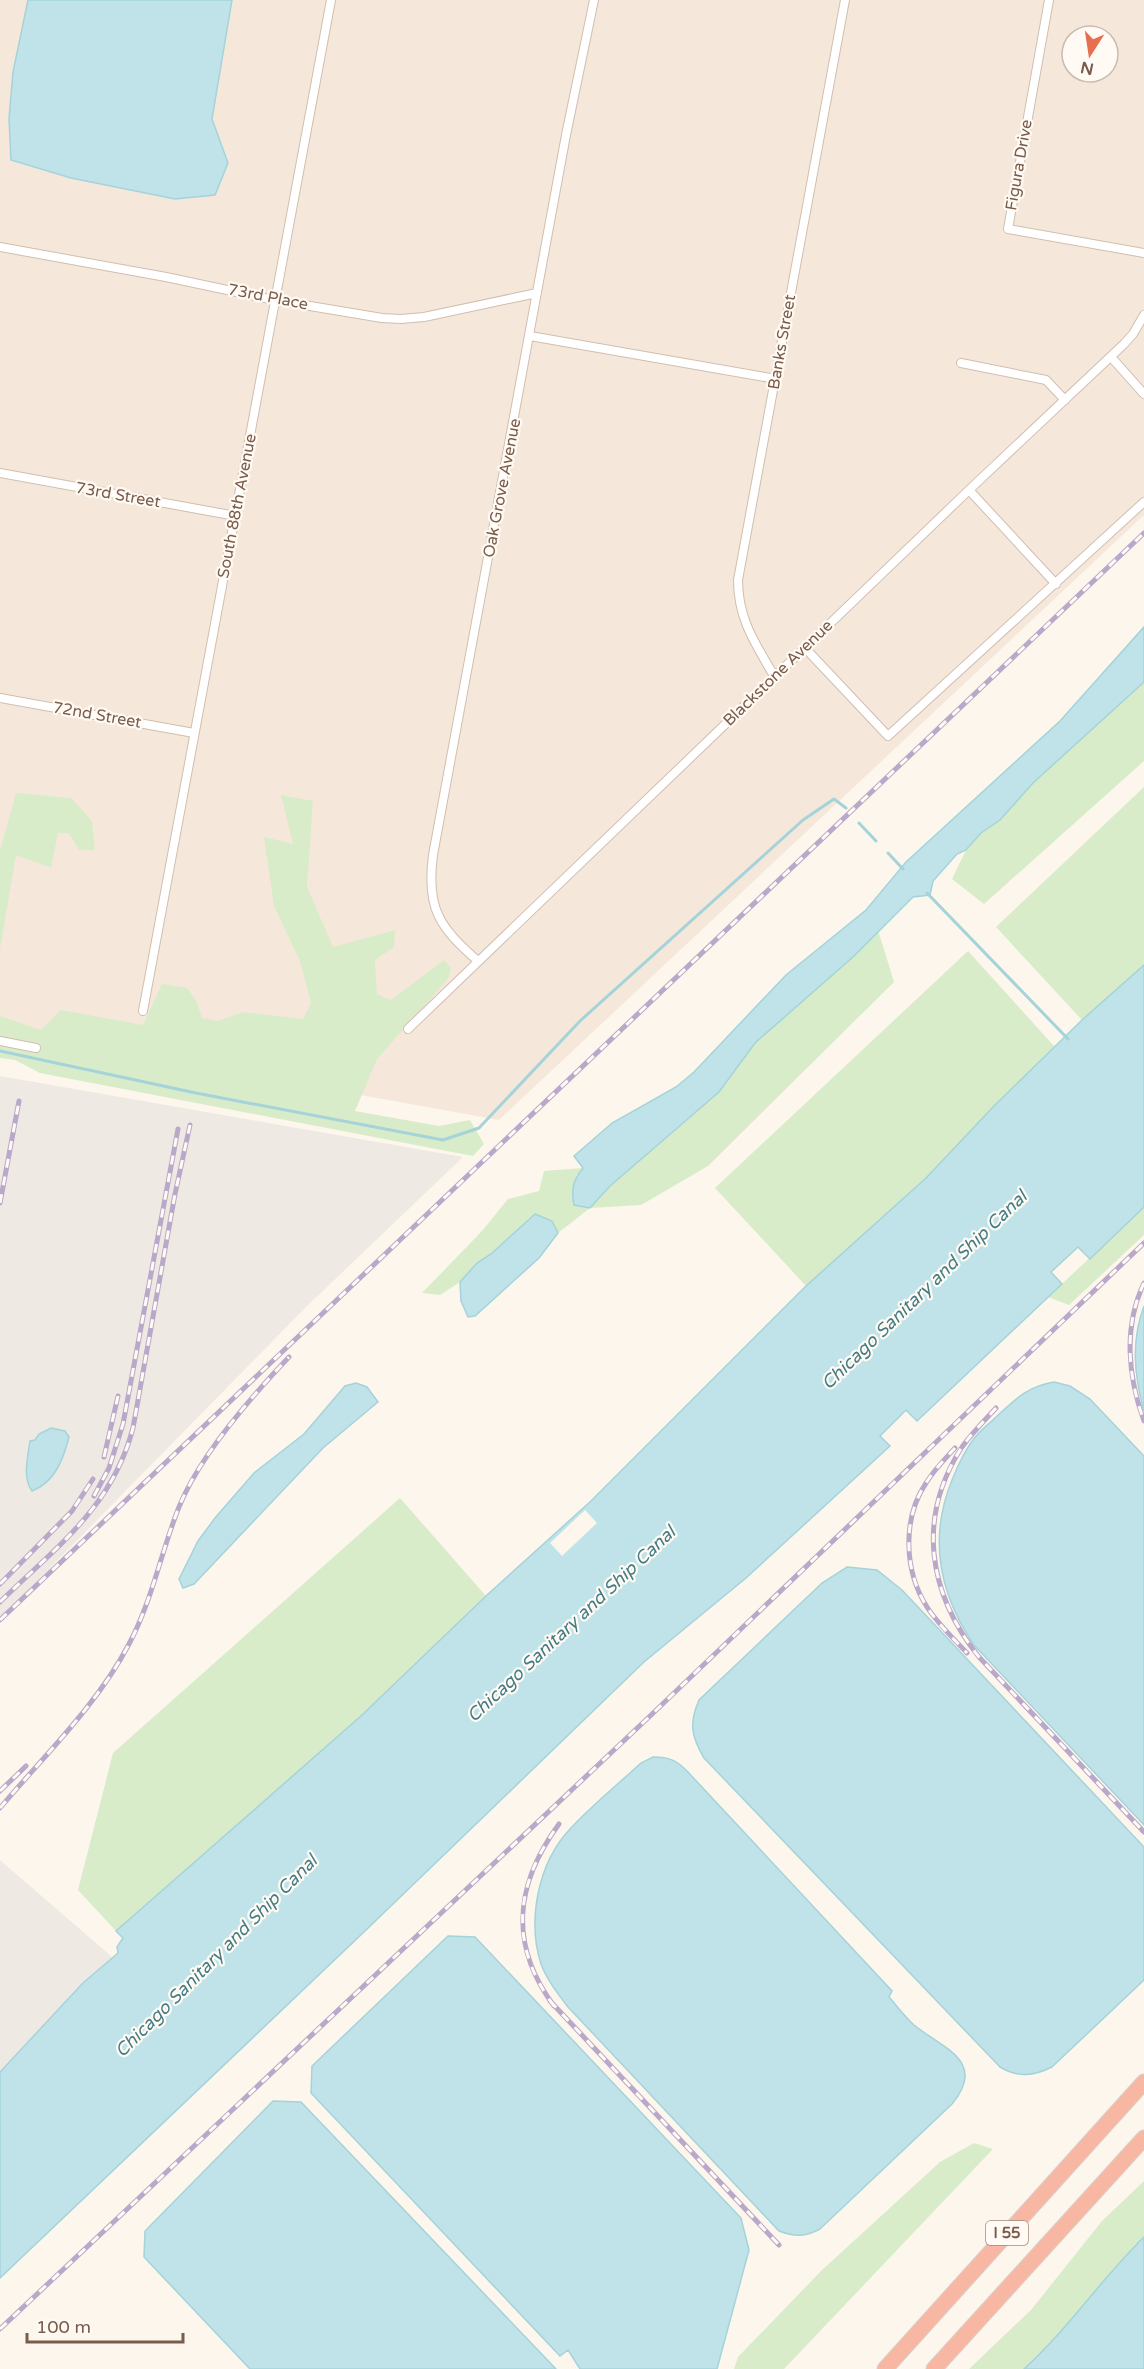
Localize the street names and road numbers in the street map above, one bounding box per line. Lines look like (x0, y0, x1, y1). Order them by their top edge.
street label: Figura Drive (1001, 118, 1037, 212)
street label: 73rd Place (226, 279, 310, 315)
street label: Banks Street (764, 293, 800, 391)
street label: Oak Grove Avenue (479, 417, 525, 559)
street label: South 88th Avenue (213, 432, 261, 580)
street label: 73rd Street (74, 478, 162, 512)
street label: Blackstone Avenue (719, 616, 837, 730)
street label: 72nd Street (51, 697, 143, 733)
road number: I 55 (986, 2221, 1028, 2245)

